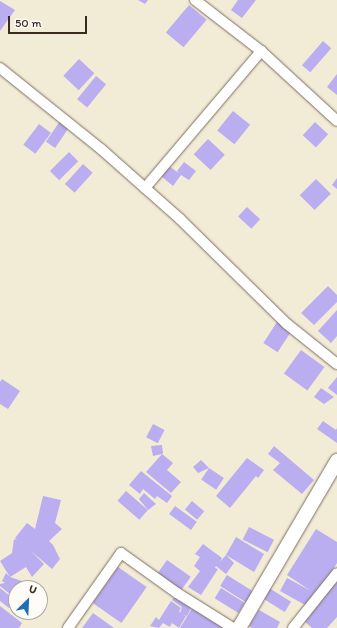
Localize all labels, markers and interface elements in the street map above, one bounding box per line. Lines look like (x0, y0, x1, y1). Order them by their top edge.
scale bar (10, 8, 89, 34)
text: 50 m (15, 16, 41, 30)
north arrow (8, 580, 48, 620)
text: U (27, 582, 39, 597)

